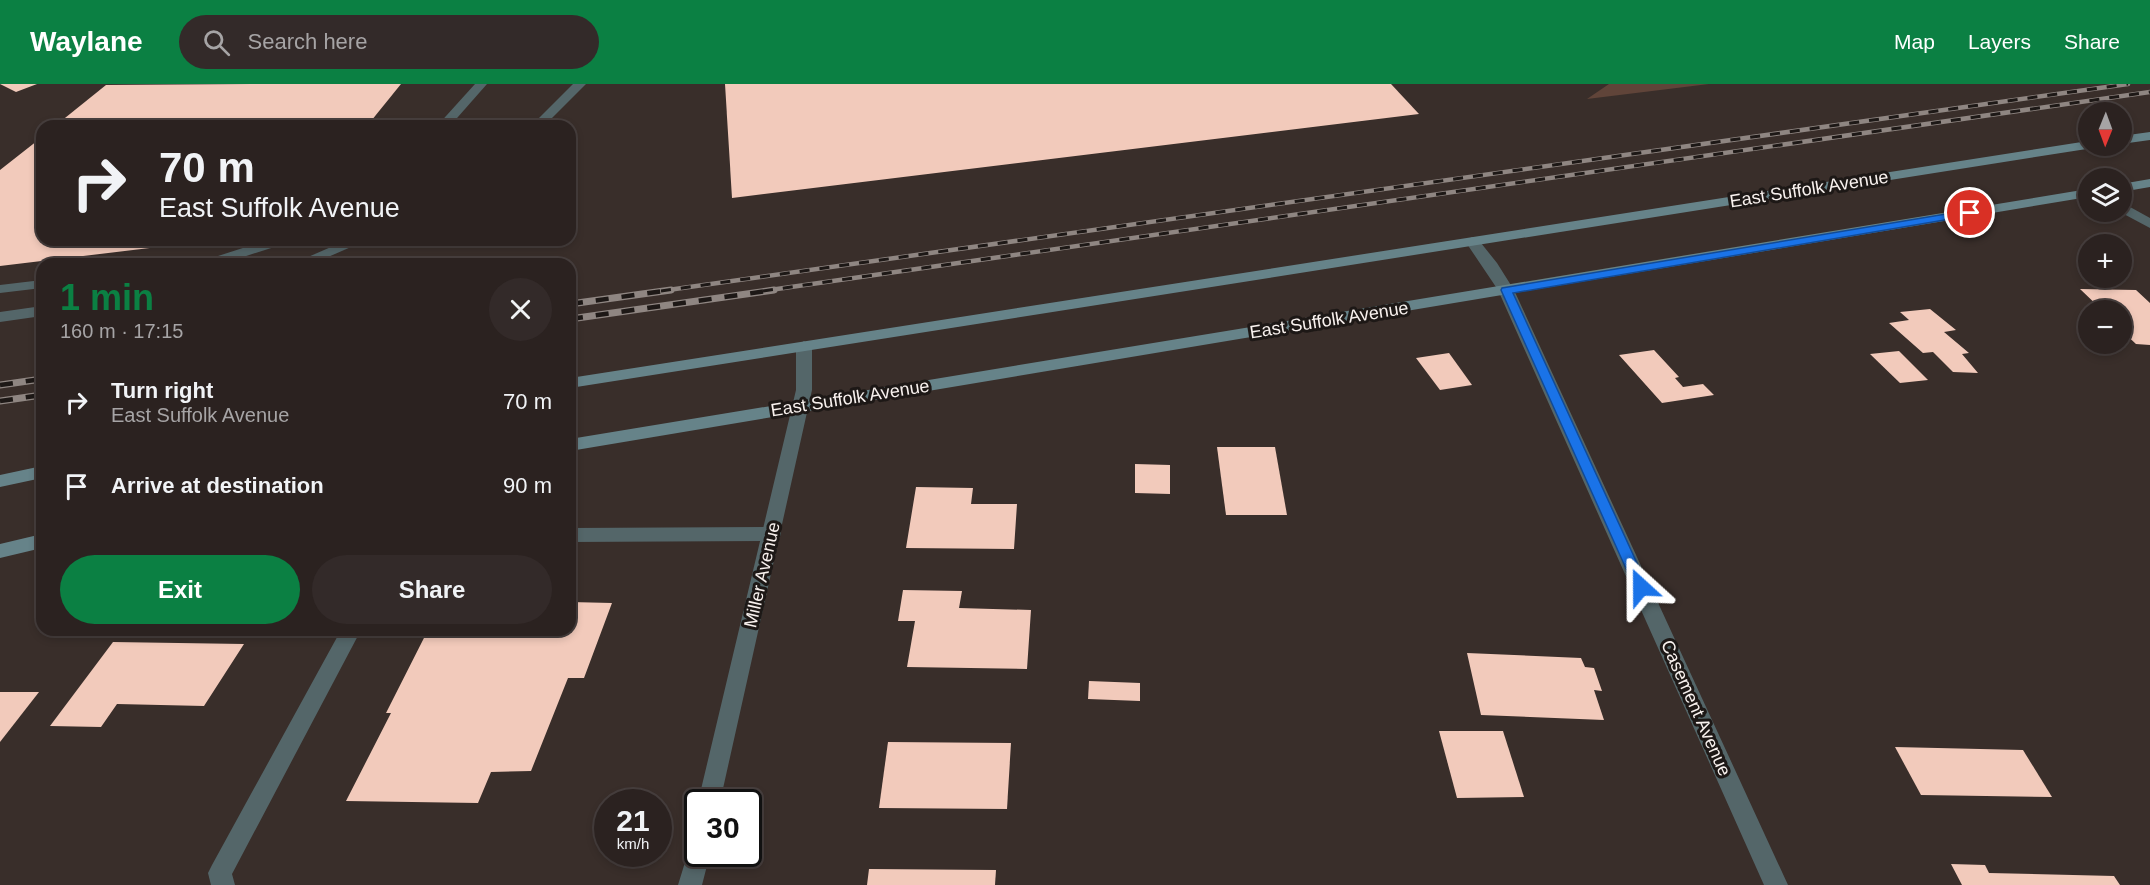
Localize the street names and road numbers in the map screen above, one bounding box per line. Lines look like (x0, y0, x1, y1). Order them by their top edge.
street label: East Suffolk Avenue (1728, 167, 1890, 211)
street label: East Suffolk Avenue (1248, 298, 1410, 342)
street label: East Suffolk Avenue (769, 376, 931, 420)
street label: Miller Avenue (740, 520, 784, 630)
street label: Casement Avenue (1657, 637, 1735, 779)

